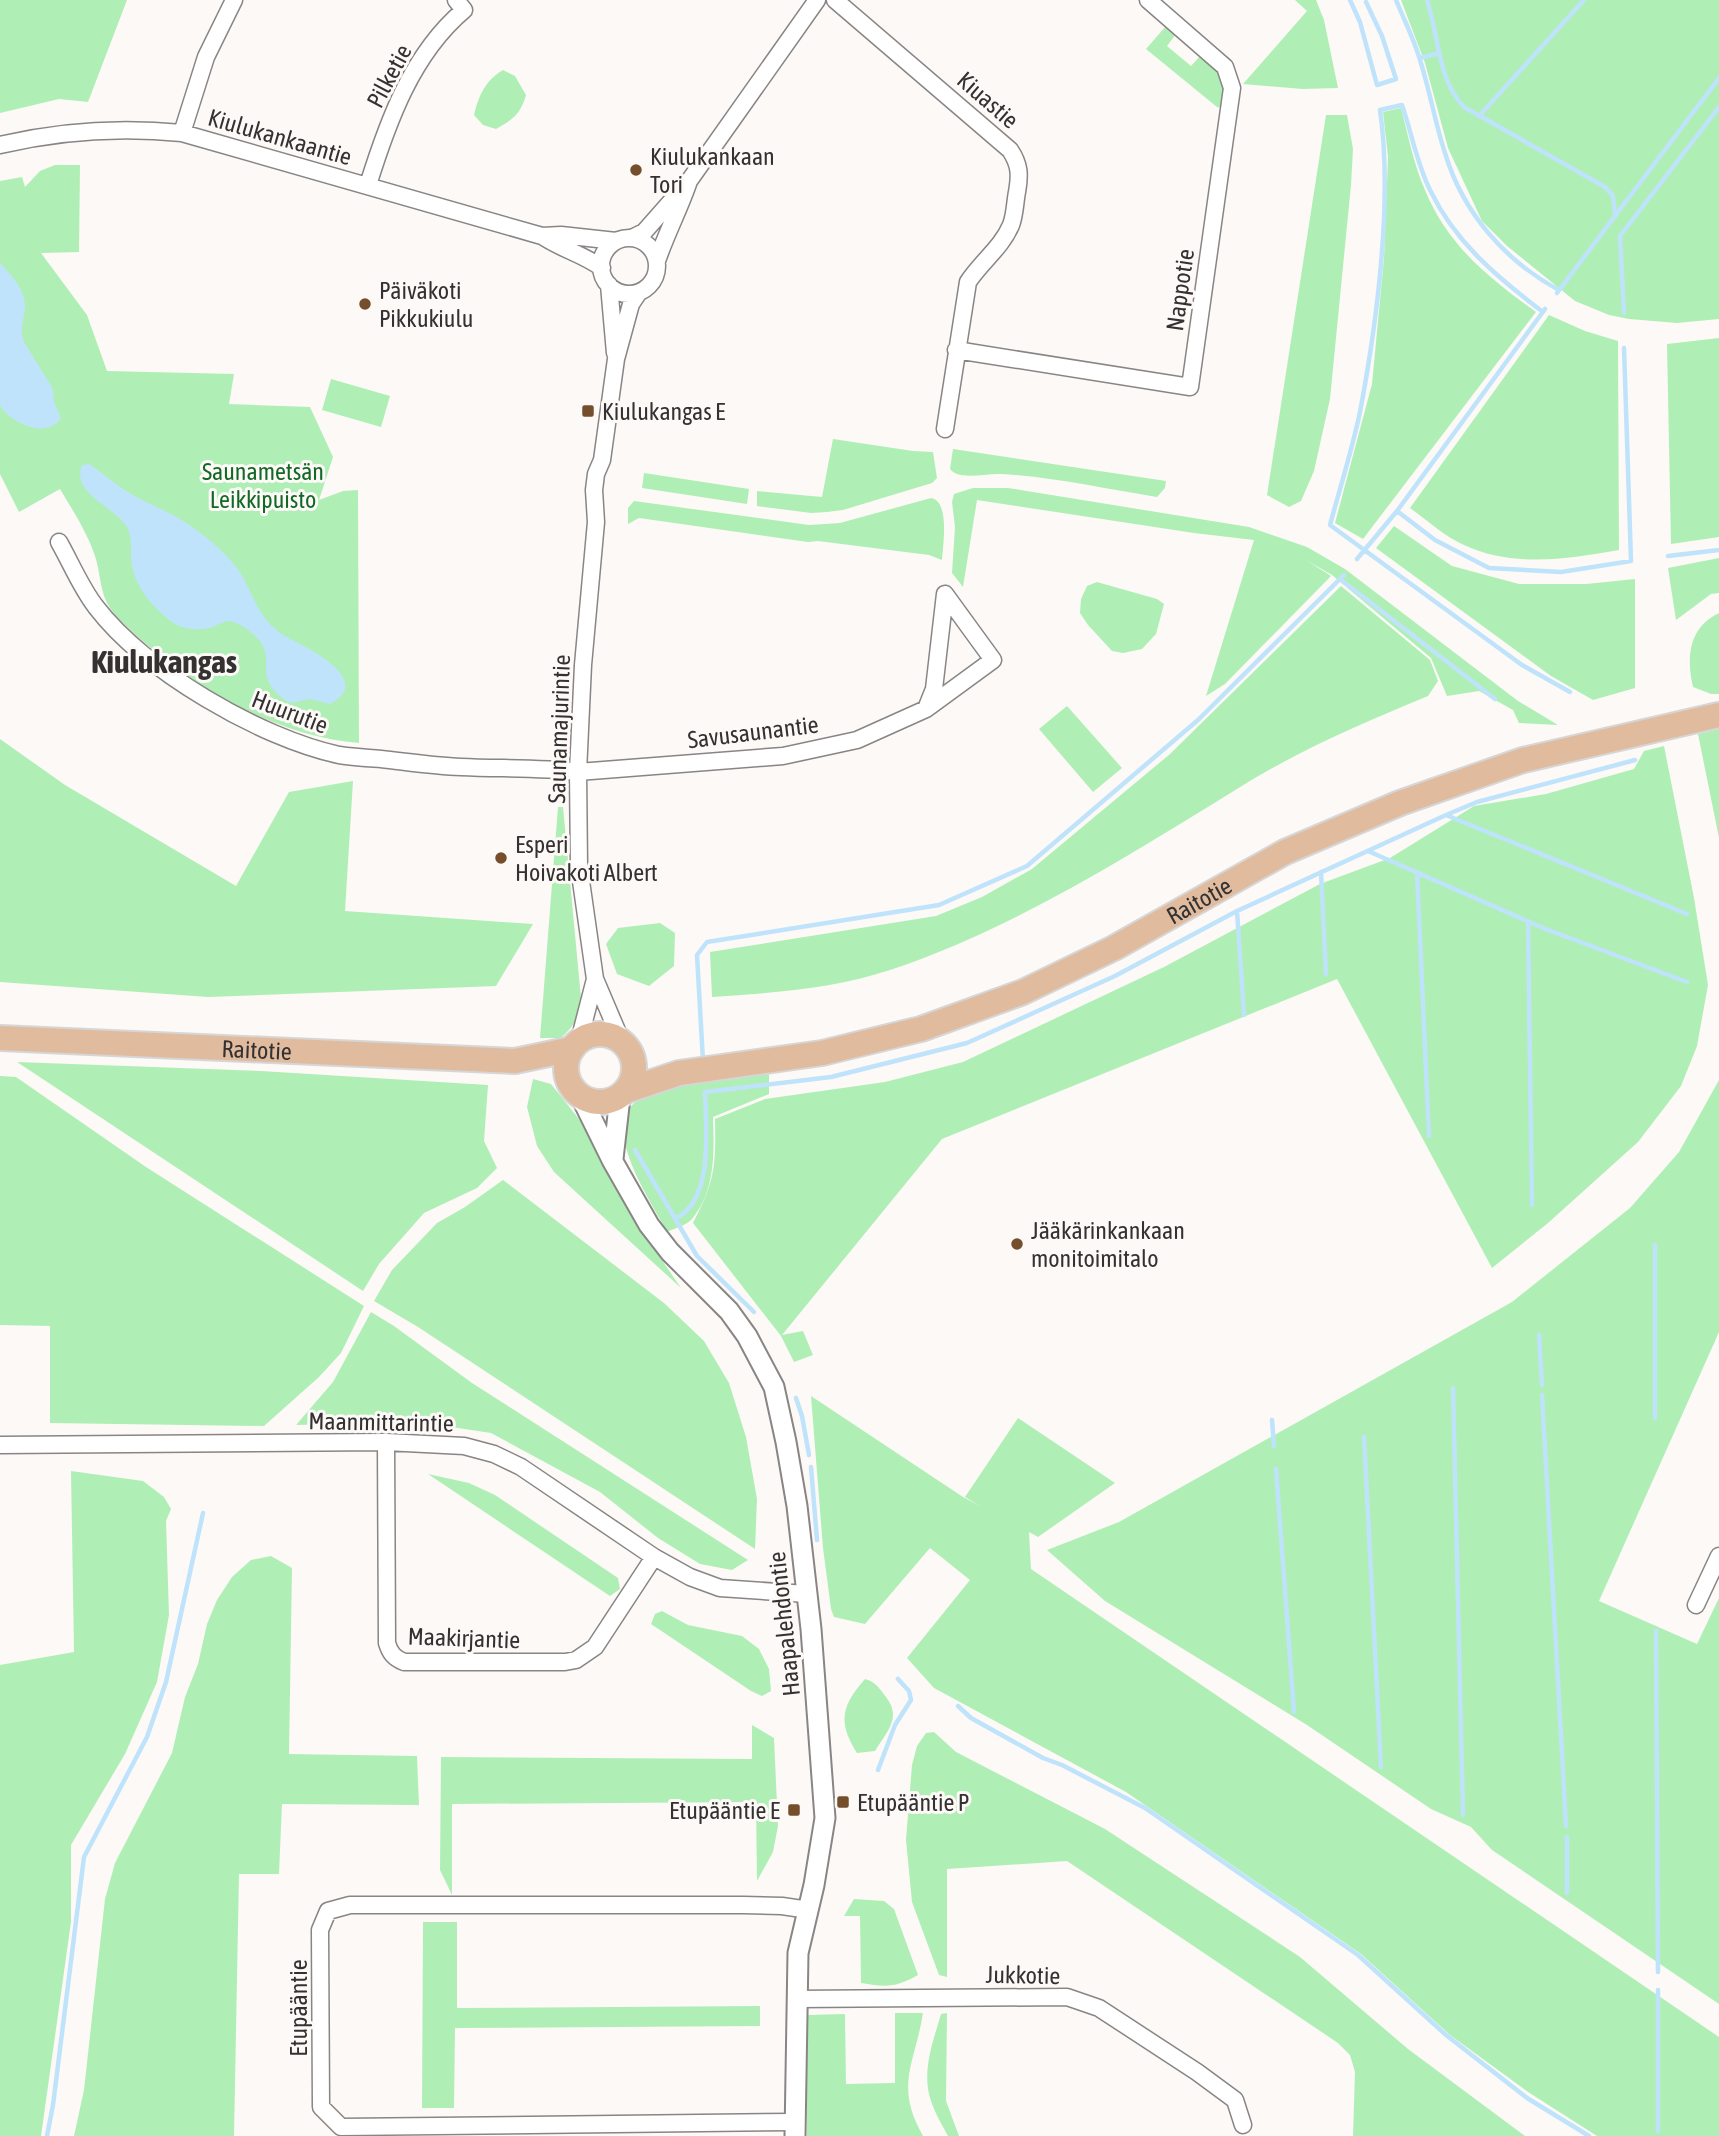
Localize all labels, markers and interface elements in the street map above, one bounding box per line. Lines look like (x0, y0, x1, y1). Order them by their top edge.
street label: Pilketie (361, 40, 417, 112)
street label: Kiuastie (952, 66, 1024, 134)
street label: Kiulukankaantie (205, 104, 355, 170)
place label: Kiulukankaan Tori (650, 143, 775, 198)
marker: Kiulukankaan Tori (628, 162, 644, 178)
street label: Nappotie (1161, 247, 1199, 333)
place label: Päiväkoti Pikkukiulu (379, 277, 473, 332)
marker: Päiväkoti Pikkukiulu (357, 296, 373, 312)
place label: Kiulukangas E (602, 398, 725, 425)
marker: Kiulukangas E (580, 403, 596, 419)
park label: Saunametsän Leikkipuisto (202, 458, 324, 513)
district label: Kiulukangas (91, 643, 237, 680)
street label: Saunamajurintie (543, 654, 575, 804)
street label: Huurutie (248, 685, 332, 739)
street label: Savusaunantie (686, 711, 820, 753)
place label: Esperi Hoivakoti Albert (515, 831, 658, 886)
marker: Esperi Hoivakoti Albert (493, 850, 509, 866)
street label: Raitotie (1162, 871, 1236, 929)
street label: Raitotie (221, 1034, 292, 1065)
place label: Jääkärinkankaan monitoimitalo (1031, 1217, 1185, 1272)
marker: Jääkärinkankaan monitoimitalo (1009, 1236, 1025, 1252)
street label: Maanmittarintie (308, 1407, 454, 1437)
street label: Haapalehdontie (763, 1550, 805, 1698)
street label: Maakirjantie (407, 1623, 521, 1653)
place label: Etupääntie P (857, 1789, 969, 1816)
marker: Etupääntie P (835, 1794, 851, 1810)
place label: Etupääntie E (669, 1797, 780, 1824)
marker: Etupääntie E (786, 1802, 802, 1818)
street label: Etupääntie (285, 1959, 312, 2057)
street label: Jukkotie (986, 1961, 1060, 1989)

